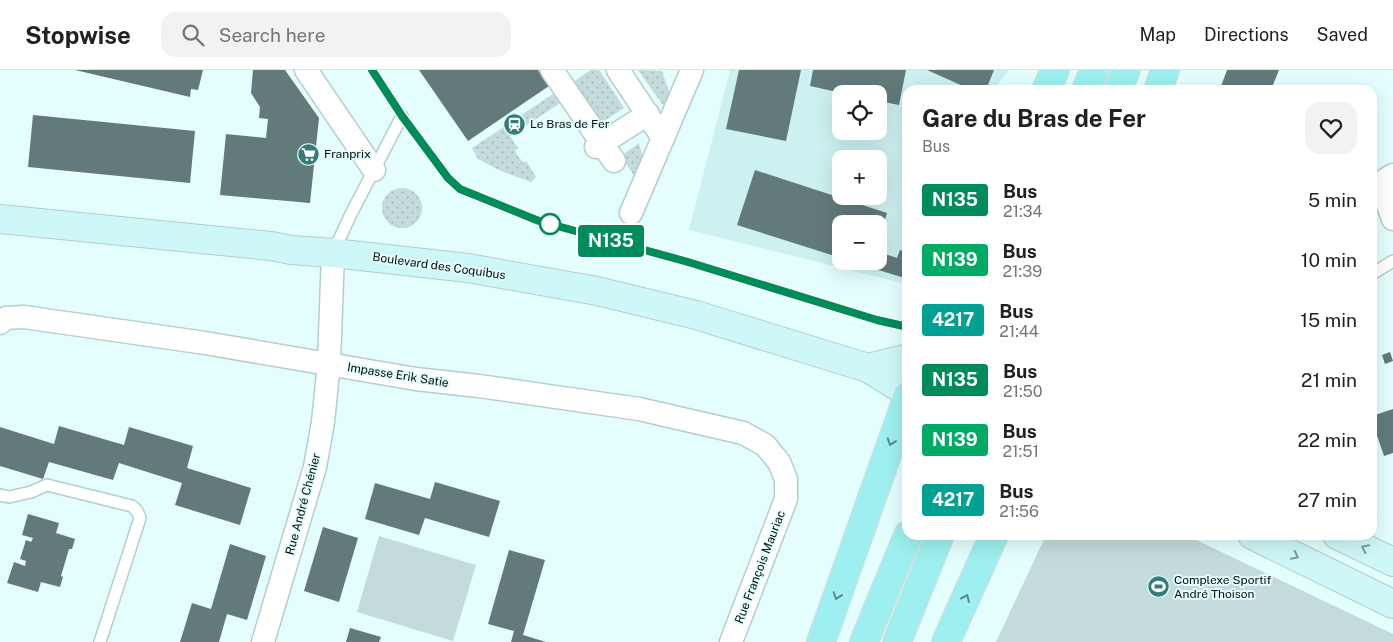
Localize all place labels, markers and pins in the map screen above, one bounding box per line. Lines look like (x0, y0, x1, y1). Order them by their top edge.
station icon: Le Bras de Fer (502, 112, 526, 136)
place label: Le Bras de Fer (530, 117, 610, 131)
supermarket icon: Franprix (296, 142, 320, 166)
place label: Franprix (324, 147, 371, 161)
unlabelled marker (539, 213, 561, 235)
place label: Complexe Sportif André Thoison (1174, 573, 1272, 601)
sports icon: Complexe Sportif André Thoison (1146, 575, 1170, 599)

